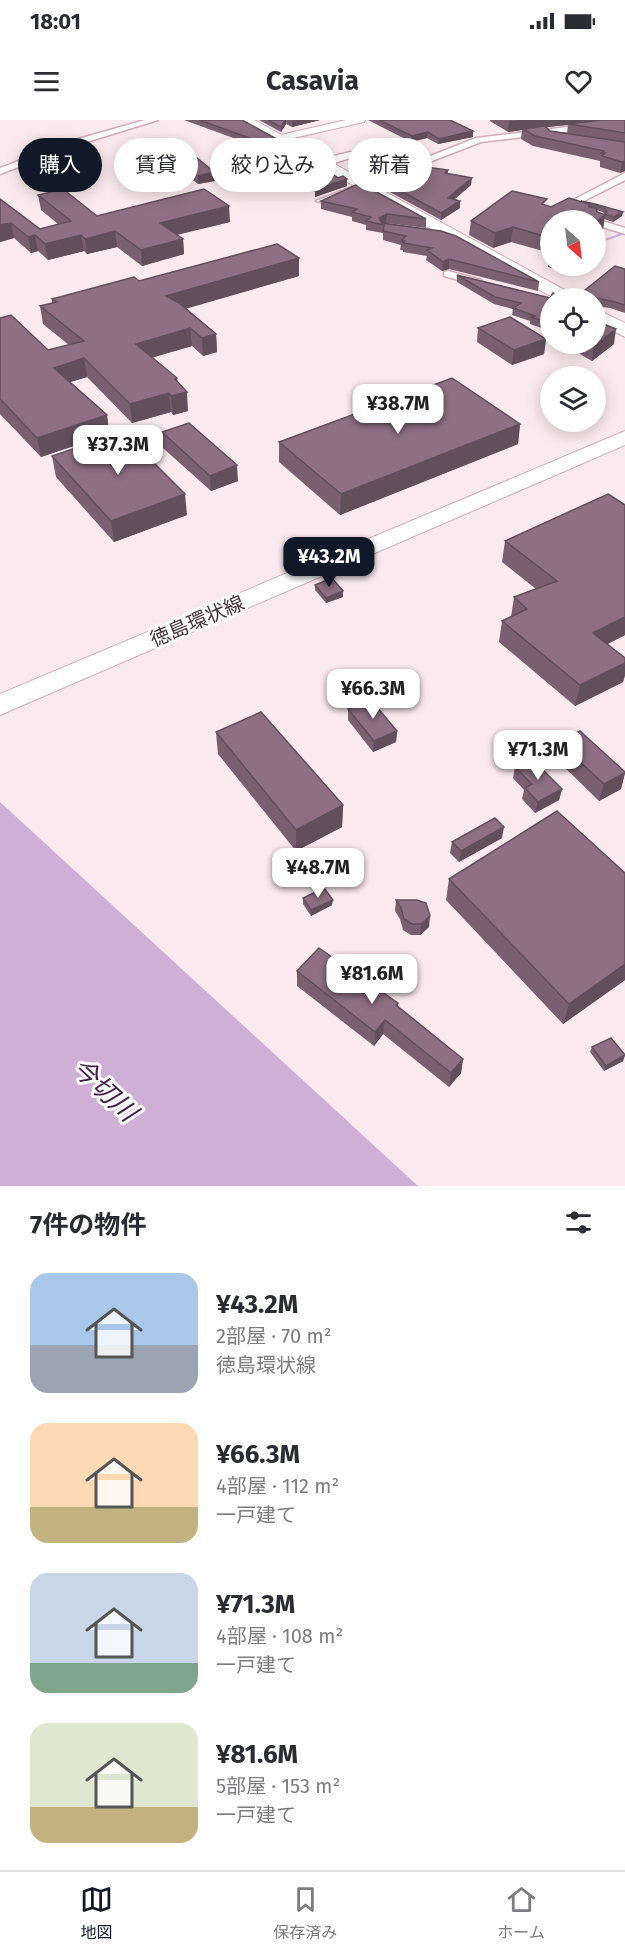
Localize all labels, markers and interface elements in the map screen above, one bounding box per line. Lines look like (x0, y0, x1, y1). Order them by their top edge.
text: 18:01 (30, 8, 81, 35)
icon: menu (30, 65, 63, 98)
text: Casavia (266, 65, 359, 97)
icon: heart (562, 65, 595, 98)
chip: 購入 (18, 138, 102, 192)
chip: 賃貸 (114, 138, 198, 192)
chip: 絞り込み (210, 138, 336, 192)
chip: 新着 (348, 138, 432, 192)
north arrow (540, 210, 606, 276)
map controls (540, 210, 606, 432)
button: locate (540, 288, 606, 354)
button: layers (540, 366, 606, 432)
pin: ¥38.7M (349, 384, 447, 435)
text: ¥38.7M (367, 391, 429, 415)
pin: ¥37.3M (69, 425, 167, 476)
text: ¥37.3M (87, 432, 149, 456)
pin: ¥43.2M (280, 537, 378, 588)
text: ¥43.2M (297, 544, 361, 568)
street label: 徳島環状線 (146, 590, 248, 652)
pin: ¥66.3M (324, 669, 422, 720)
text: ¥66.3M (341, 676, 405, 700)
pin: ¥71.3M (489, 730, 587, 781)
text: ¥71.3M (508, 737, 568, 761)
pin: ¥48.7M (269, 848, 367, 899)
text: ¥48.7M (286, 855, 350, 879)
pin: ¥81.6M (323, 954, 421, 1005)
text: ¥81.6M (340, 961, 404, 985)
water label: 今切川 (65, 1052, 145, 1130)
icon: filters (562, 1206, 595, 1239)
text: 7件の物件 (30, 1210, 146, 1241)
text: ¥43.2M (216, 1289, 298, 1320)
icon: home (78, 1297, 150, 1369)
text: 2部屋 · 70 m² (216, 1324, 331, 1348)
text: 徳島環状線 (216, 1353, 316, 1377)
text: ¥66.3M (216, 1439, 300, 1470)
icon: home (78, 1447, 150, 1519)
text: 4部屋 · 112 m² (216, 1474, 339, 1498)
text: 一戸建て (216, 1503, 296, 1527)
text: ¥71.3M (216, 1589, 295, 1620)
icon: home (78, 1597, 150, 1669)
text: 4部屋 · 108 m² (216, 1624, 343, 1648)
text: 一戸建て (216, 1653, 296, 1677)
text: ¥81.6M (216, 1739, 298, 1770)
icon: home (78, 1747, 150, 1819)
text: 5部屋 · 153 m² (216, 1774, 340, 1798)
text: 一戸建て (216, 1803, 296, 1827)
tab: 地図 (80, 1883, 113, 1943)
tab: 保存済み (273, 1883, 337, 1943)
tab: ホーム (497, 1883, 545, 1943)

